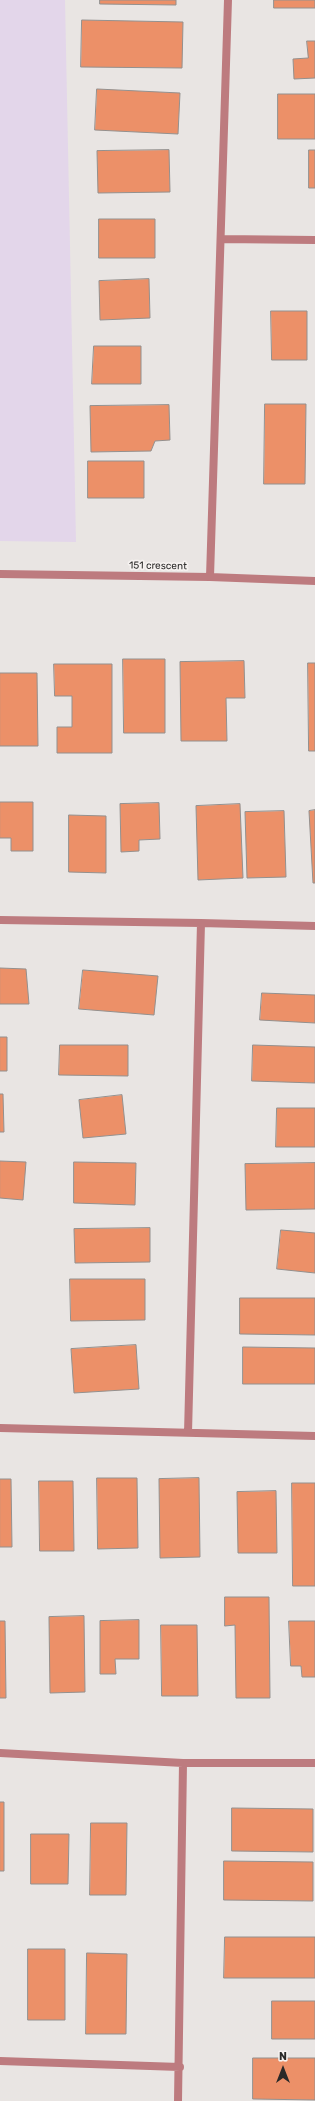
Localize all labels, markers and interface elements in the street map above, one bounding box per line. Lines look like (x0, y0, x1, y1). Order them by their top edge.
street label: 151 crescent (129, 559, 187, 573)
north arrow (263, 2049, 303, 2089)
text: N (279, 2050, 287, 2063)

